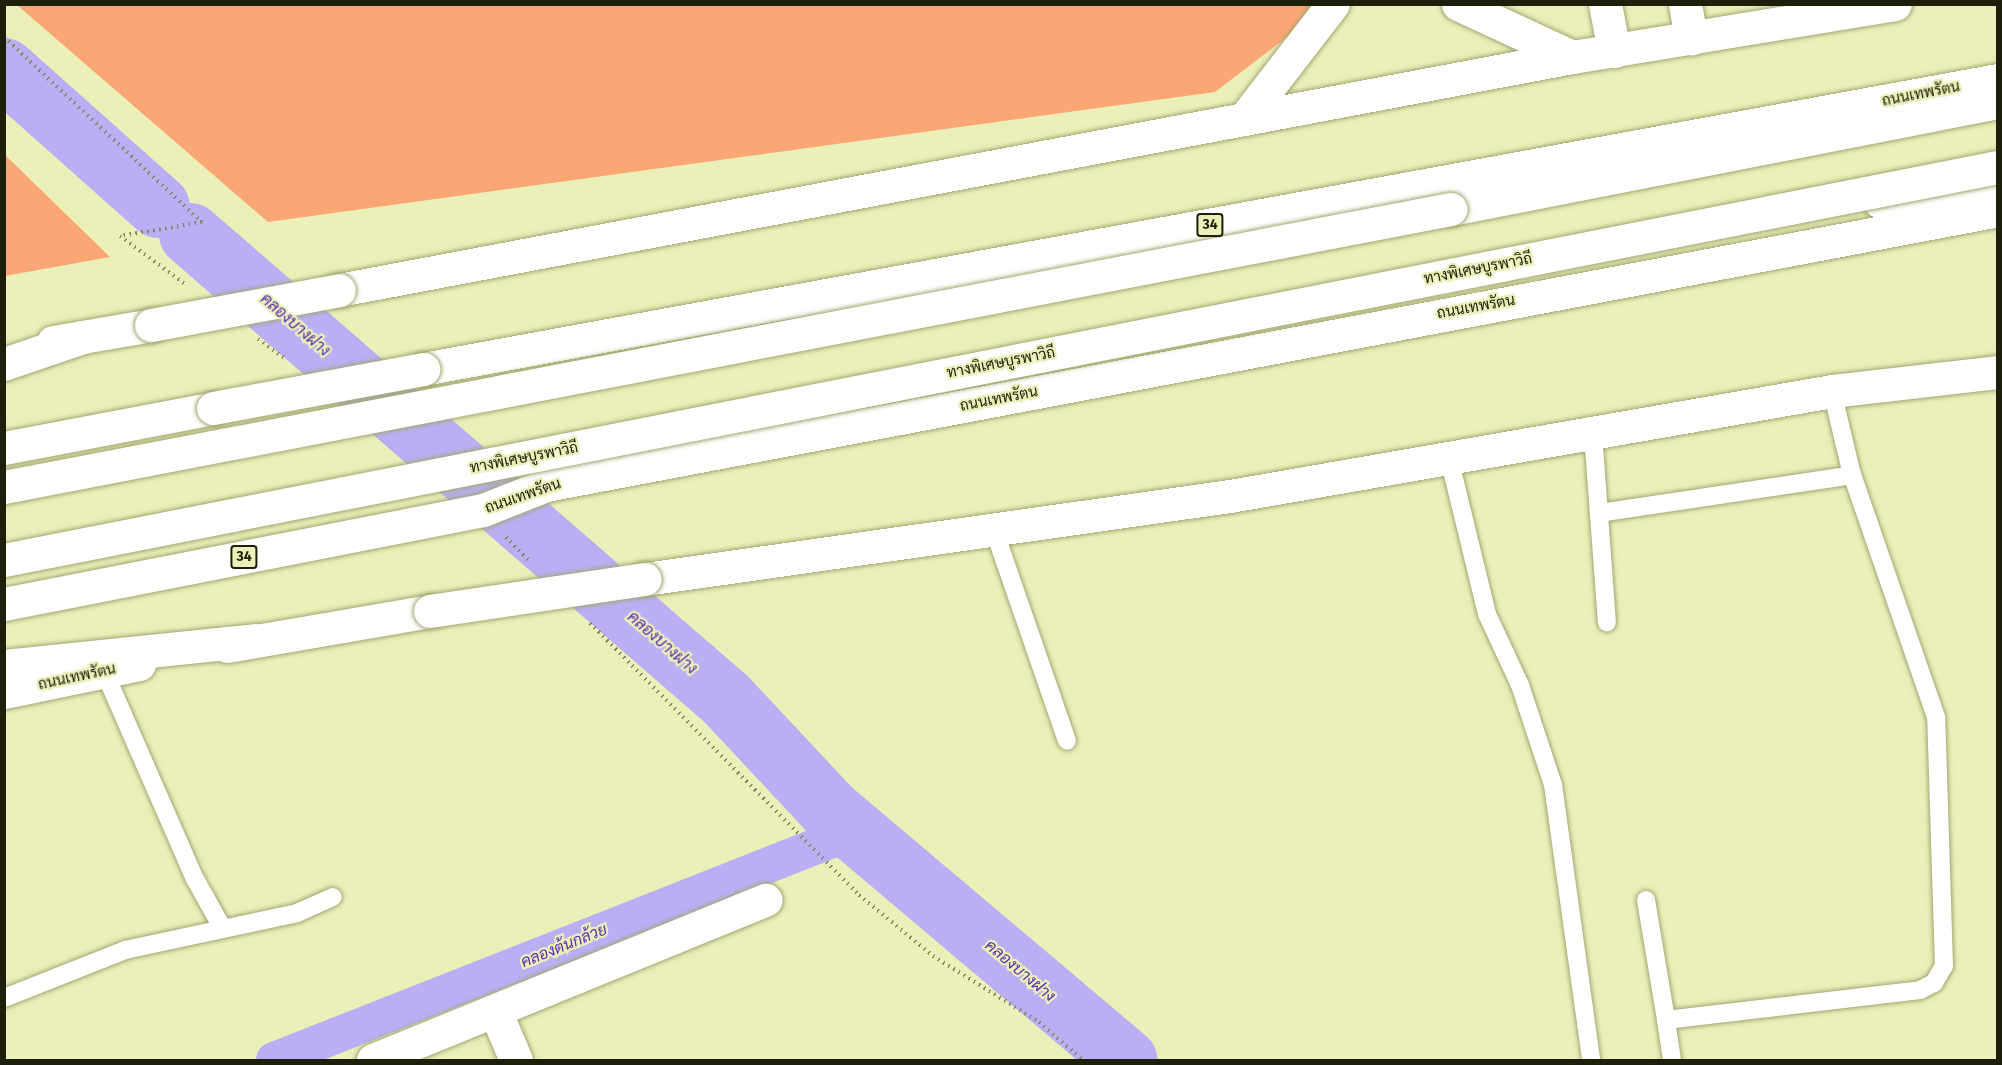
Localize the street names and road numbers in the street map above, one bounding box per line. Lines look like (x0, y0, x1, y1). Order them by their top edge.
street label: ถนนเทพรัตน (1880, 78, 1962, 110)
road number: 34 (1195, 214, 1225, 236)
street label: ทางพิเศษบูรพาวิถี (1422, 250, 1534, 288)
street label: ถนนเทพรัตน (1436, 291, 1516, 323)
street label: ทางพิเศษบูรพาวิถี (945, 344, 1057, 382)
street label: ถนนเทพรัตน (958, 383, 1040, 415)
street label: ทางพิเศษบูรพาวิถี (468, 439, 580, 477)
street label: ถนนเทพรัตน (483, 475, 563, 517)
road number: 34 (229, 546, 259, 568)
street label: ถนนเทพรัตน (36, 660, 118, 694)

